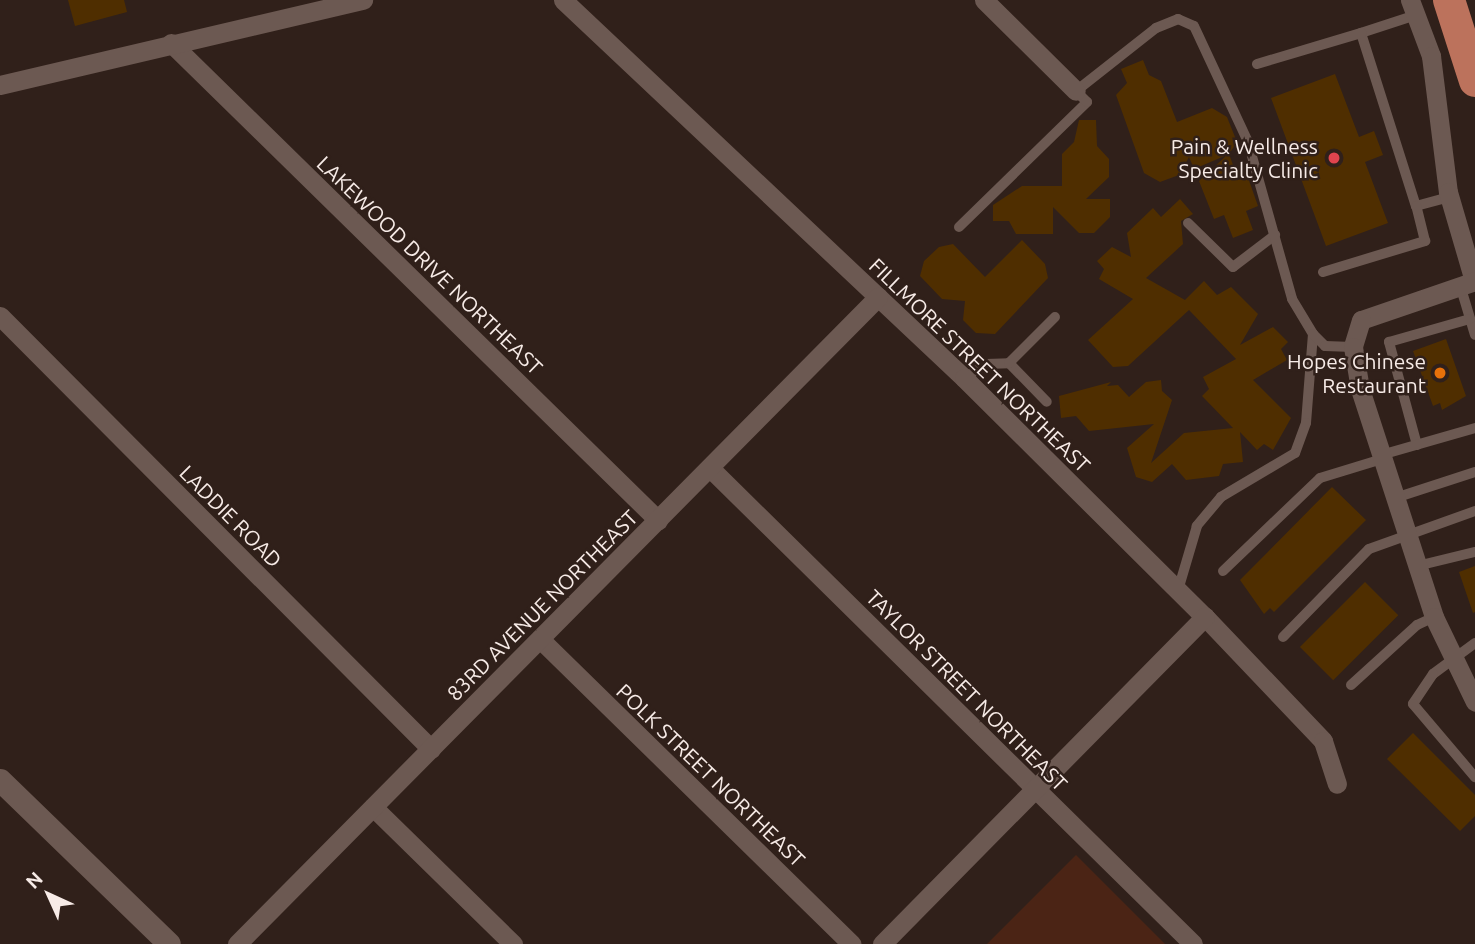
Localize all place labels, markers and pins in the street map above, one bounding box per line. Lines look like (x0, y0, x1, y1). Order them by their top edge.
place label: Pain & Wellness Specialty Clinic (1171, 133, 1318, 183)
marker: Pain & Wellness Specialty Clinic (1324, 148, 1344, 168)
place label: Hopes Chinese Restaurant (1287, 348, 1426, 398)
marker: Hopes Chinese Restaurant (1432, 365, 1448, 381)

